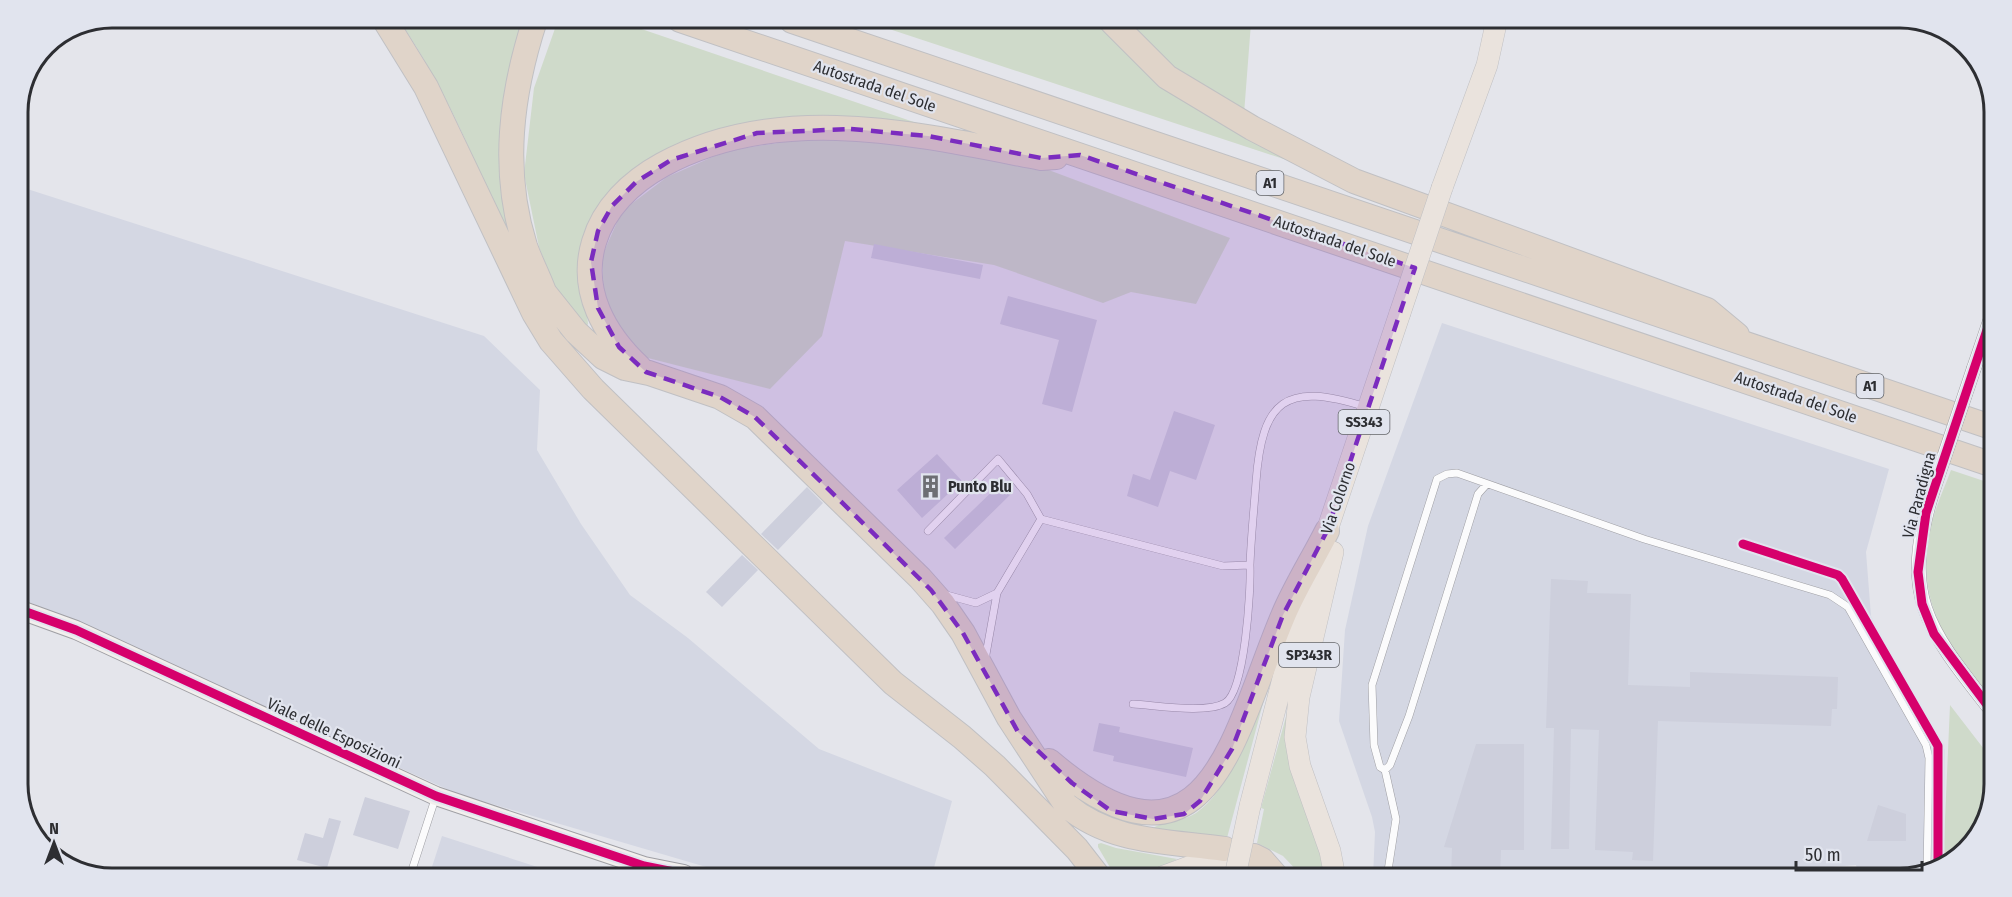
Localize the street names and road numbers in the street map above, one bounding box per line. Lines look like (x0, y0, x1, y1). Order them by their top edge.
street label: Autostrada del Sole (811, 56, 939, 116)
road number: A1 (1256, 171, 1284, 195)
street label: Autostrada del Sole (1271, 211, 1399, 271)
street label: Autostrada del Sole (1732, 367, 1860, 427)
road number: A1 (1856, 374, 1884, 398)
road number: SS343 (1338, 410, 1390, 434)
street label: Via Paradigna (1898, 450, 1940, 540)
street label: Via Colorno (1317, 459, 1359, 537)
road number: SP343R (1279, 643, 1339, 667)
street label: Viale delle Esposizioni (264, 694, 404, 772)

